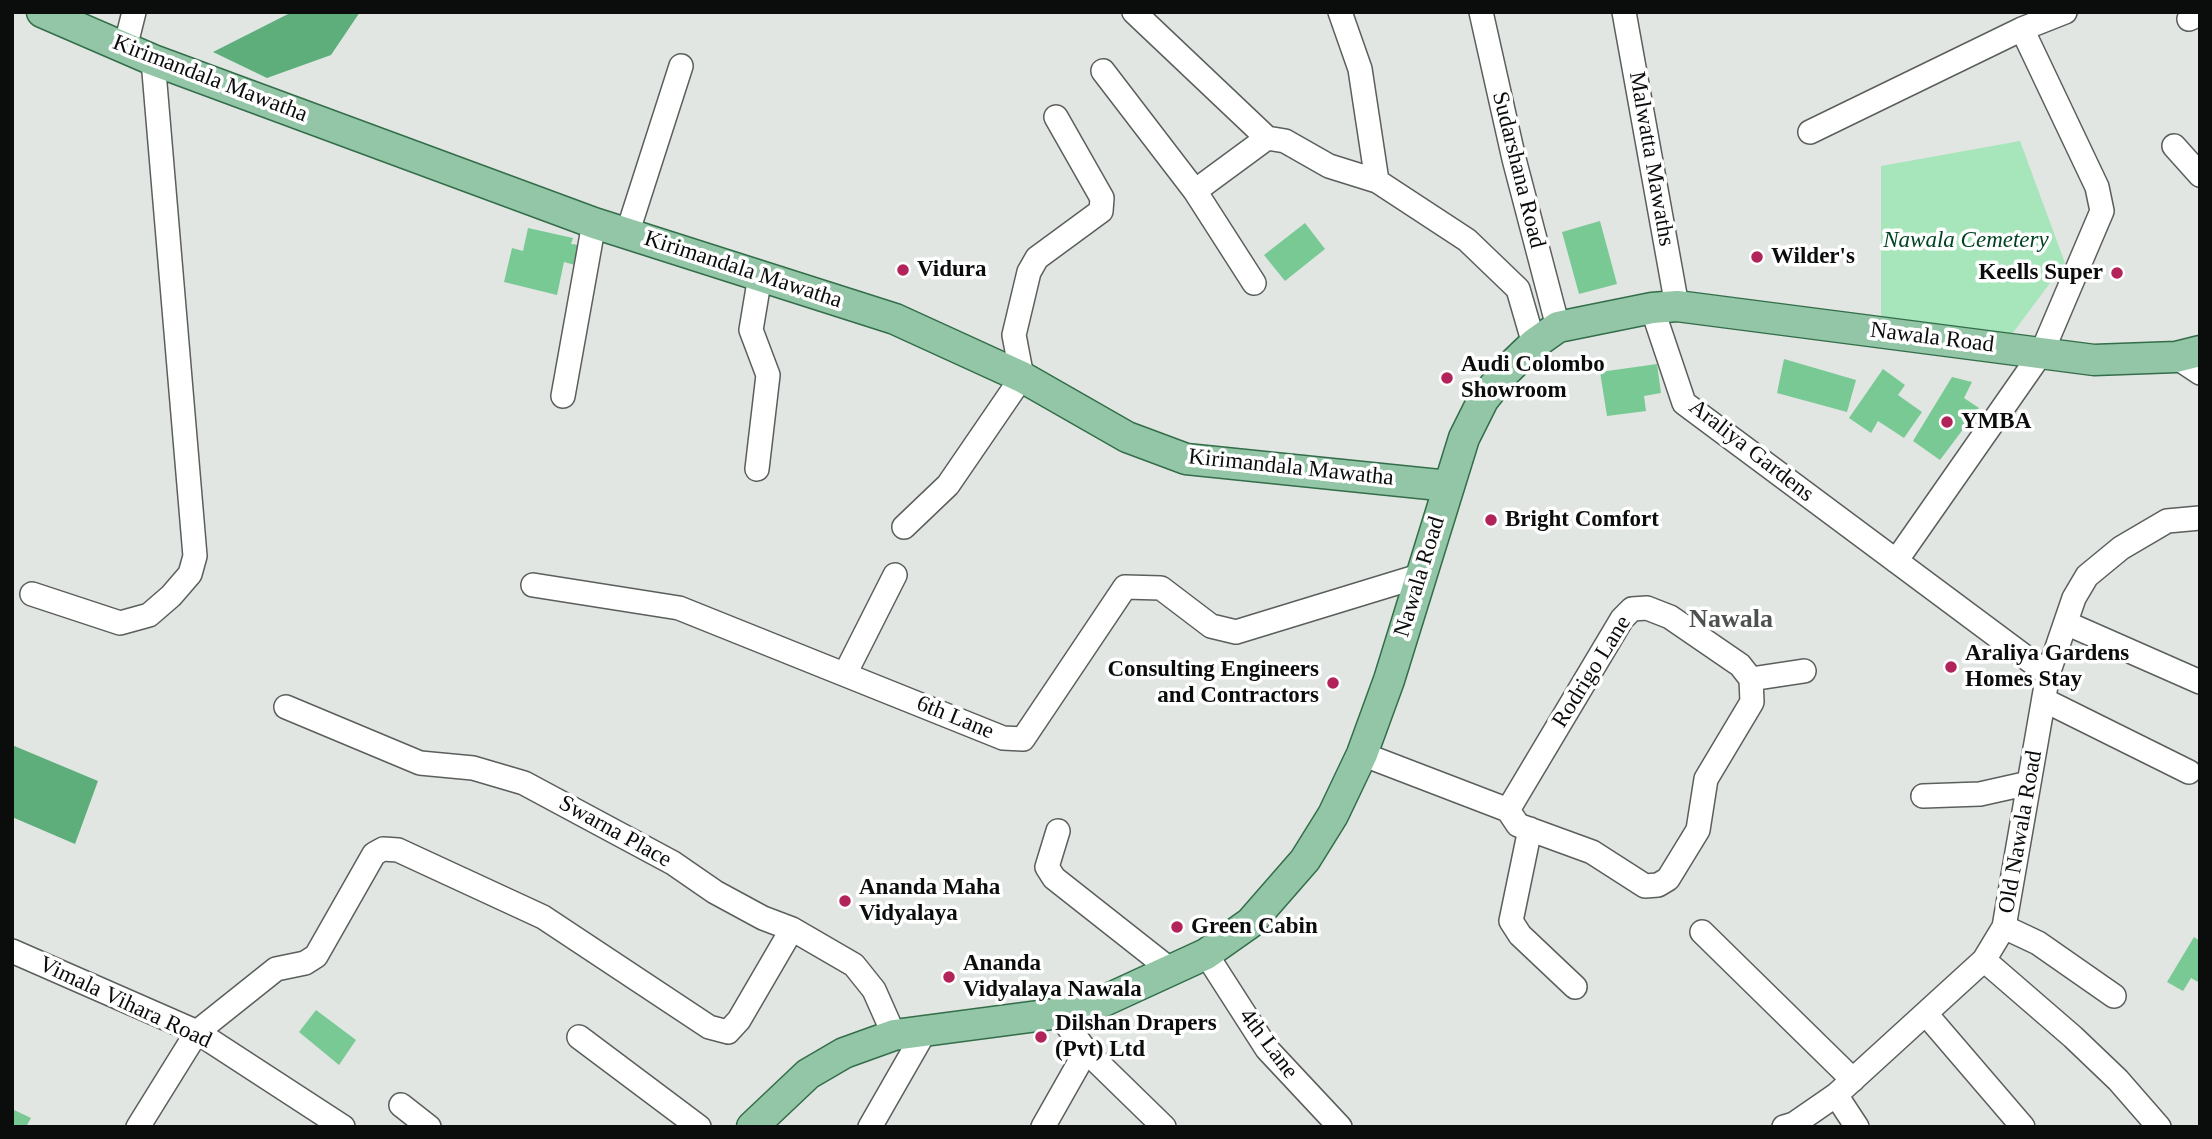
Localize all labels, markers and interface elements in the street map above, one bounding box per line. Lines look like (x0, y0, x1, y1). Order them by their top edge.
street label: Kirimandala Mawatha (109, 29, 311, 129)
street label: Malwatta Mawaths (1622, 69, 1680, 249)
street label: Sudarshana Road (1485, 89, 1551, 251)
street label: Kirimandala Mawatha (641, 225, 845, 315)
park label: Nawala Cemetery (1883, 227, 2049, 255)
place label: Wilder's (1771, 243, 1855, 271)
marker: Wilder's (1749, 249, 1765, 265)
place label: Vidura (917, 256, 986, 284)
place label: Keells Super (1978, 259, 2103, 287)
marker: Vidura (895, 262, 911, 278)
marker: Keells Super (2109, 265, 2125, 281)
street label: Nawala Road (1869, 317, 1995, 359)
place label: Audi Colombo Showroom (1461, 351, 1605, 405)
marker: Audi Colombo Showroom (1439, 370, 1455, 386)
street label: Araliya Gardens (1683, 394, 1819, 508)
place label: YMBA (1961, 408, 2031, 436)
marker: YMBA (1939, 414, 1955, 430)
street label: Kirimandala Mawatha (1187, 443, 1395, 493)
place label: Bright Comfort (1505, 506, 1659, 534)
marker: Bright Comfort (1483, 512, 1499, 528)
street label: Nawala Road (1389, 513, 1451, 641)
district label: Nawala (1689, 604, 1773, 636)
street label: Rodrigo Lane (1547, 611, 1637, 733)
place label: Araliya Gardens Homes Stay (1965, 640, 2129, 694)
place label: Consulting Engineers and Contractors (1107, 656, 1319, 710)
marker: Araliya Gardens Homes Stay (1943, 659, 1959, 675)
marker: Consulting Engineers and Contractors (1325, 675, 1341, 691)
street label: 6th Lane (912, 690, 998, 746)
street label: Old Nawala Road (1993, 748, 2049, 916)
street label: Swarna Place (554, 790, 676, 874)
place label: Ananda Maha Vidyalaya (859, 874, 1000, 928)
marker: Ananda Maha Vidyalaya (837, 893, 853, 909)
place label: Green Cabin (1191, 913, 1318, 941)
marker: Green Cabin (1169, 919, 1185, 935)
place label: Ananda Vidyalaya Nawala (963, 950, 1142, 1004)
street label: Vimala Vihara Road (34, 951, 216, 1055)
marker: Ananda Vidyalaya Nawala (941, 969, 957, 985)
street label: 4th Lane (1233, 1003, 1303, 1085)
place label: Dilshan Drapers (Pvt) Ltd (1055, 1010, 1217, 1064)
marker: Dilshan Drapers (Pvt) Ltd (1033, 1029, 1049, 1045)

